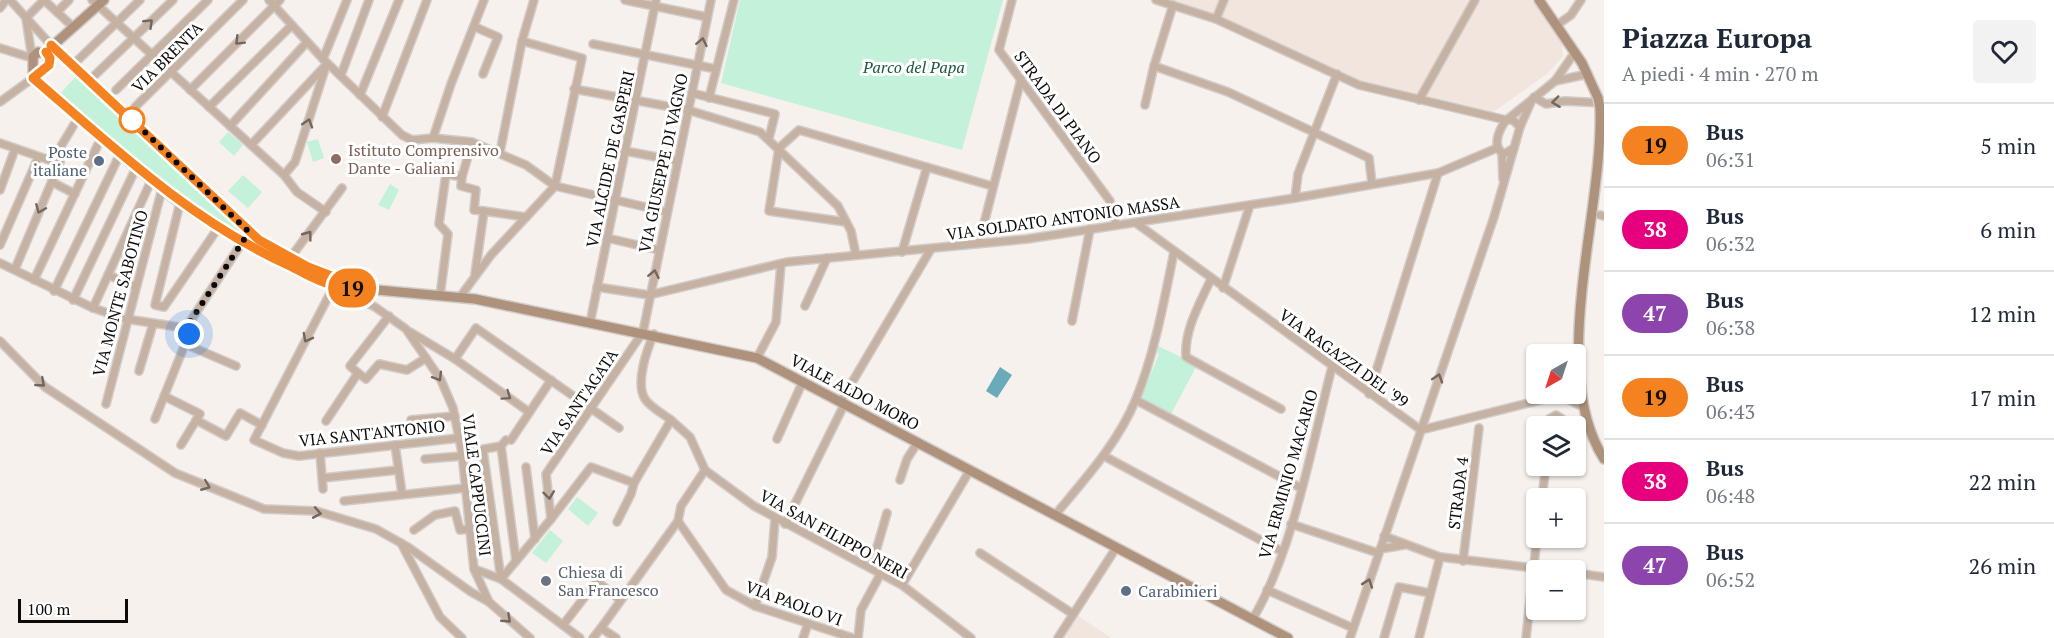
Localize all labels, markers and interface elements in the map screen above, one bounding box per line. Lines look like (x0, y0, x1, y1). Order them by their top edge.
street label: VIA BRENTA (127, 17, 207, 97)
text: Piazza Europa (1622, 19, 1812, 56)
one-way arrow (142, 20, 153, 31)
button: heart (1973, 20, 2036, 83)
one-way arrow (235, 34, 246, 45)
one-way arrow (695, 37, 708, 47)
street label: STRADA DI PIANO (1009, 46, 1107, 168)
park label: Parco del Papa (862, 56, 965, 78)
text: A piedi · 4 min · 270 m (1622, 60, 1818, 87)
street label: VIA ALCIDE DE GASPERI (580, 69, 640, 249)
street label: VIA GIUSEPPE DI VAGNO (633, 71, 693, 255)
one-way arrow (1551, 96, 1561, 108)
unlabelled marker (119, 107, 145, 133)
text: Bus (1706, 117, 1744, 146)
one-way arrow (301, 118, 313, 129)
text: 19 (1643, 131, 1667, 159)
text: 5 min (1980, 131, 2036, 160)
place label: Istituto Comprensivo Dante - Galiani (348, 139, 499, 179)
place label: Poste italiane (33, 141, 87, 181)
text: 06:31 (1706, 146, 1755, 173)
marker: Istituto Comprensivo Dante - Galiani (329, 152, 343, 166)
marker: Poste italiane (92, 154, 106, 168)
street label: VIA SOLDATO ANTONIO MASSA (945, 191, 1181, 245)
text: Bus (1706, 201, 1744, 230)
one-way arrow (35, 203, 47, 214)
street label: VIA MONTE SABOTINO (87, 207, 153, 379)
text: 38 (1643, 215, 1667, 243)
text: 6 min (1980, 215, 2036, 244)
text: 06:32 (1706, 230, 1755, 257)
one-way arrow (301, 231, 312, 242)
line badge: 19 (325, 268, 379, 308)
one-way arrow (646, 269, 659, 279)
text: 19 (340, 274, 364, 302)
text: Bus (1706, 285, 1744, 314)
text: 47 (1643, 299, 1667, 327)
text: 12 min (1969, 299, 2036, 328)
street label: VIA RAGAZZI DEL '99 (1275, 304, 1413, 412)
text: 06:38 (1706, 314, 1755, 341)
your location (174, 319, 204, 349)
one-way arrow (303, 331, 315, 342)
street label: VIA SANT'AGATA (535, 344, 623, 460)
north arrow (1526, 344, 1586, 404)
map controls (1526, 344, 1586, 620)
street label: VIALE ALDO MORO (787, 349, 923, 435)
text: Bus (1706, 369, 1744, 398)
one-way arrow (431, 371, 443, 381)
one-way arrow (1430, 373, 1443, 384)
one-way arrow (34, 375, 45, 386)
text: 19 (1643, 383, 1667, 411)
text: 17 min (1969, 383, 2036, 412)
street label: VIA ERMINIO MACARIO (1253, 387, 1323, 561)
one-way arrow (500, 389, 511, 400)
text: 06:43 (1706, 398, 1755, 425)
street label: VIALE CAPPUCCINI (457, 413, 497, 557)
street label: VIA SANT'ANTONIO (298, 414, 446, 452)
button: layers (1526, 416, 1586, 476)
text: Bus (1706, 453, 1744, 482)
street label: STRADA 4 (1443, 455, 1473, 531)
text: 38 (1643, 467, 1667, 495)
text: 22 min (1969, 467, 2036, 496)
one-way arrow (200, 479, 211, 491)
text: 06:48 (1706, 482, 1755, 509)
street label: VIA SAN FILIPPO NERI (756, 484, 912, 584)
button: + (1526, 488, 1586, 548)
one-way arrow (542, 490, 554, 499)
one-way arrow (313, 506, 322, 518)
text: Bus (1706, 537, 1744, 566)
text: 47 (1643, 551, 1667, 579)
text: 26 min (1969, 551, 2036, 580)
button: − (1526, 560, 1586, 620)
place label: Chiesa di San Francesco (558, 561, 659, 601)
text: 06:52 (1706, 566, 1755, 593)
marker: Chiesa di San Francesco (539, 574, 553, 588)
street label: VIA PAOLO VI (742, 575, 846, 631)
one-way arrow (1361, 578, 1374, 589)
place label: Carabinieri (1138, 580, 1218, 602)
marker: Carabinieri (1119, 584, 1133, 598)
scale bar (18, 596, 128, 624)
text: 100 m (27, 598, 70, 620)
one-way arrow (500, 612, 511, 623)

